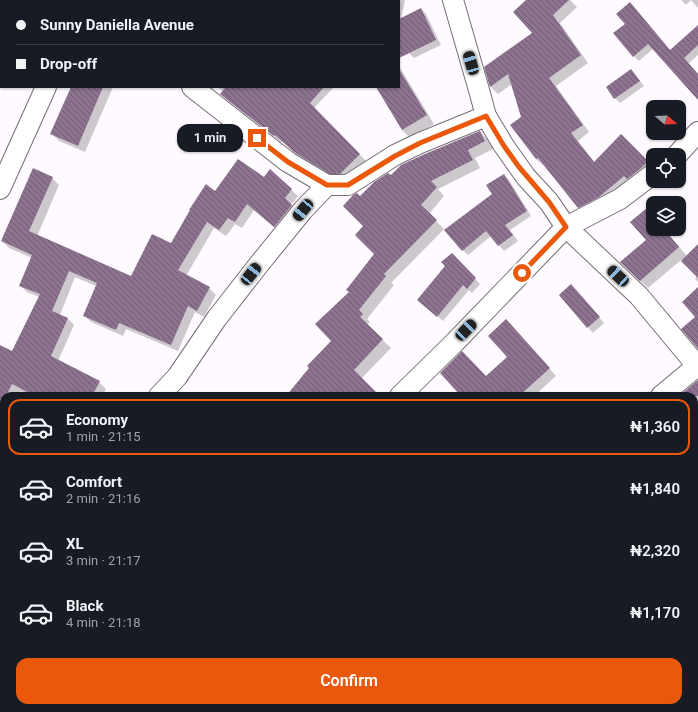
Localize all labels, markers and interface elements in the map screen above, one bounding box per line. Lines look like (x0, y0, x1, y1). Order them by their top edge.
text: Sunny Daniella Avenue (40, 16, 194, 34)
car (462, 50, 480, 76)
text: Drop-off (40, 55, 97, 73)
north arrow (646, 100, 686, 140)
map controls (646, 100, 686, 236)
callout: 1 min (177, 124, 243, 152)
route end (248, 129, 266, 147)
text: 1 min (194, 130, 226, 145)
button: locate (646, 148, 686, 188)
button: layers (646, 196, 686, 236)
car (291, 197, 315, 223)
car (239, 261, 263, 287)
car (605, 263, 631, 289)
route start (513, 264, 531, 282)
car (453, 317, 479, 343)
icon: car (18, 409, 54, 445)
text: Economy (66, 411, 128, 429)
text: ₦1,360 (630, 418, 680, 436)
text: 1 min · 21:15 (66, 429, 141, 444)
icon: car (18, 471, 54, 507)
text: Comfort (66, 473, 122, 491)
text: ₦1,840 (630, 480, 680, 498)
text: 2 min · 21:16 (66, 491, 141, 506)
icon: car (18, 533, 54, 569)
text: XL (66, 535, 84, 553)
text: ₦2,320 (630, 542, 680, 560)
text: 3 min · 21:17 (66, 553, 141, 568)
icon: car (18, 595, 54, 631)
text: Black (66, 597, 103, 615)
text: ₦1,170 (630, 604, 680, 622)
text: 4 min · 21:18 (66, 615, 141, 630)
button: Confirm (16, 658, 682, 704)

